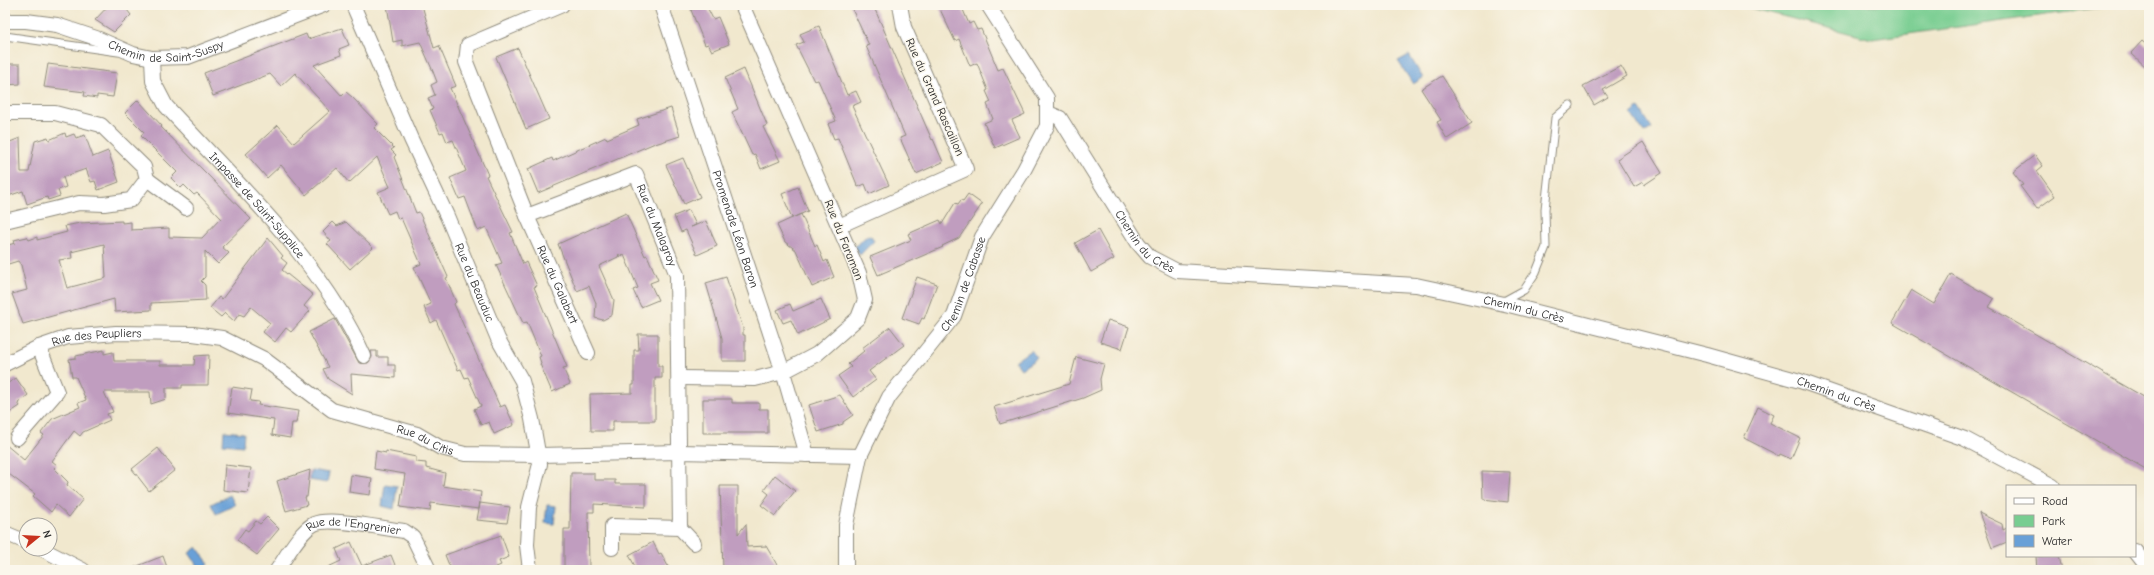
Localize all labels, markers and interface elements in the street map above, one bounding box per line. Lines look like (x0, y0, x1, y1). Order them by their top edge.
street label: Chemin de Saint-Suspy (107, 34, 227, 48)
street label: Rue du Grand Rascaillon (903, 36, 967, 158)
text: Chemin de Saint-Suspy (106, 37, 226, 65)
street label: Impasse de Saint-Supplice (206, 149, 308, 261)
street label: Promenade Léon Baron (709, 168, 761, 289)
street label: Rue du Malagroy (634, 182, 680, 269)
street label: Rue du Faraman (821, 198, 867, 282)
street label: Chemin du Crès (1112, 207, 1177, 275)
street label: Chemin de Cabasse (937, 235, 989, 334)
street label: Rue du Beauduc (452, 241, 497, 324)
street label: Rue du Galabert (534, 243, 581, 326)
street label: Chemin du Crès (1482, 293, 1566, 326)
street label: Rue des Peupliers (50, 326, 142, 349)
street label: Chemin du Crès (1795, 373, 1878, 414)
street label: Rue du Citis (395, 422, 455, 458)
legend (2006, 485, 2136, 557)
text: Road (2042, 494, 2068, 508)
street label: Rue de l'Engrenier (303, 514, 402, 538)
text: Park (2042, 514, 2065, 528)
north arrow (18, 517, 58, 557)
text: N (40, 529, 54, 539)
text: Water (2042, 534, 2072, 548)

